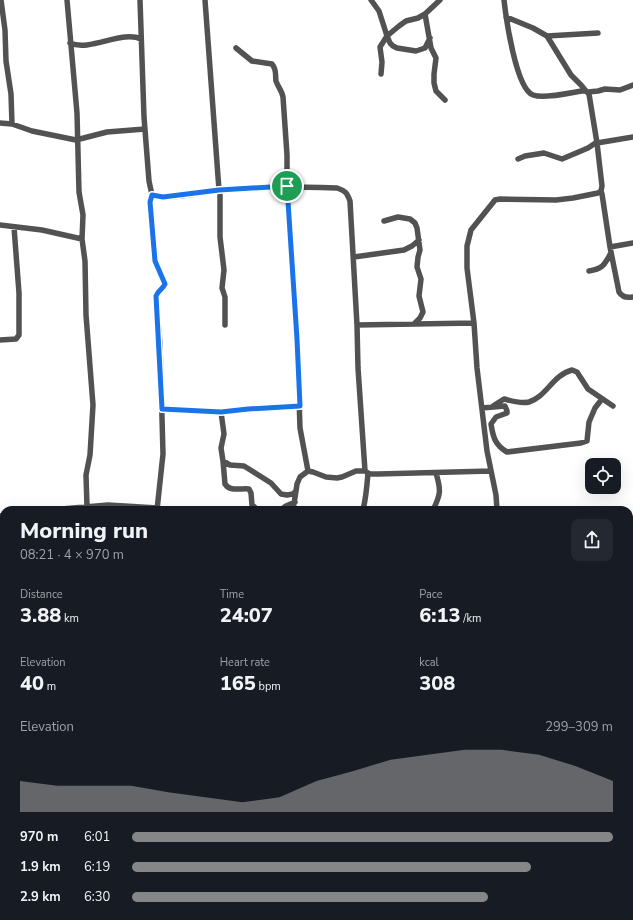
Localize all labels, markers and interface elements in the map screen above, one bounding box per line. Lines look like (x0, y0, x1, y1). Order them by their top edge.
pin (270, 169, 304, 203)
icon: arrive (276, 175, 298, 197)
map controls (585, 458, 621, 494)
button: locate (585, 458, 621, 494)
text: Morning run (20, 516, 148, 546)
button: share (571, 519, 613, 561)
text: 08:21 · 4 × 970 m (20, 546, 124, 564)
text: Distance (20, 587, 63, 602)
text: Time (220, 587, 244, 602)
text: Pace (419, 587, 443, 602)
text: 3.88 (20, 602, 61, 629)
text: 24:07 (220, 602, 273, 629)
text: 6:13 (419, 602, 461, 629)
text: km (61, 611, 79, 626)
text: /km (461, 611, 481, 626)
text: Elevation (20, 655, 66, 670)
text: Heart rate (220, 655, 270, 670)
text: kcal (419, 655, 439, 670)
text: 40 (20, 670, 44, 697)
text: 165 (220, 670, 256, 697)
text: 308 (419, 670, 455, 697)
text: m (44, 679, 56, 694)
text: bpm (256, 679, 281, 694)
text: Elevation (20, 718, 74, 736)
text: 299–309 m (545, 718, 613, 736)
text: 970 m (20, 828, 58, 846)
text: 6:01 (84, 828, 110, 846)
text: 1.9 km (20, 858, 61, 876)
text: 6:19 (84, 858, 110, 876)
text: 2.9 km (20, 888, 61, 906)
text: 6:30 (84, 888, 110, 906)

